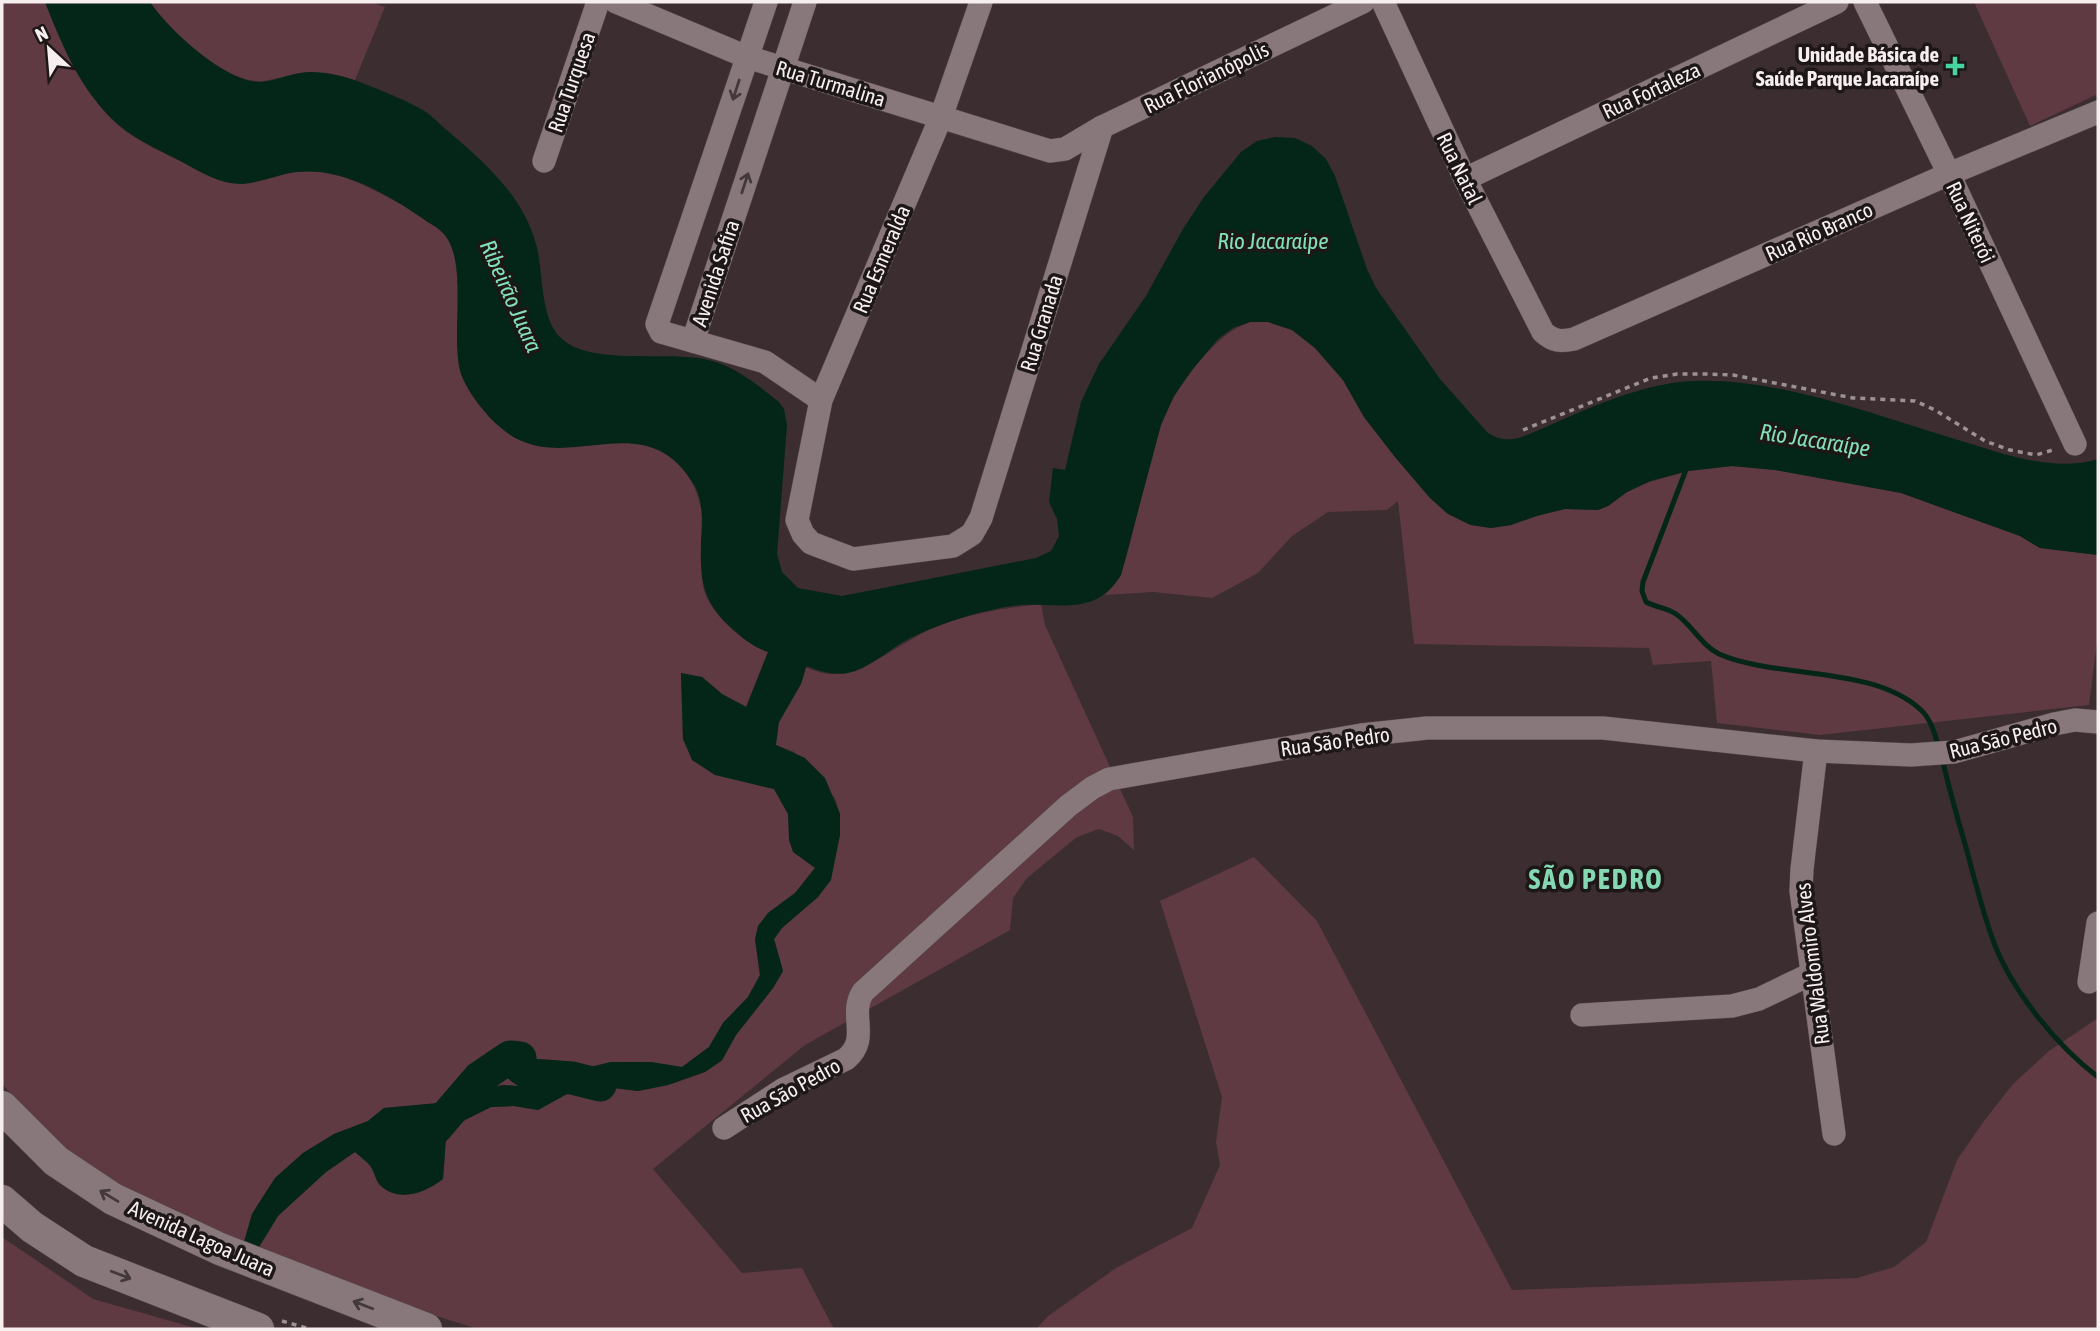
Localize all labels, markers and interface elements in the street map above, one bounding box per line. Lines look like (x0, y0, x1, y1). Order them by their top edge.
north arrow (14, 14, 84, 84)
text: N (32, 21, 51, 46)
street label: Rua Turquesa (543, 29, 599, 135)
street label: Rua Florianópolis (1140, 37, 1272, 117)
place label: Unidade Básica de Saúde Parque Jacaraípe (1756, 42, 1939, 90)
street label: Rua Turmalina (773, 55, 889, 111)
marker: Unidade Básica de Saúde Parque Jacaraípe (1945, 56, 1965, 76)
street label: Rua Fortaleza (1598, 57, 1704, 123)
one-way arrow (729, 78, 741, 100)
street label: Rua Natal (1432, 128, 1488, 208)
one-way arrow (740, 172, 752, 194)
street label: Rua Niterói (1942, 178, 2000, 266)
street label: Rua Rio Branco (1762, 197, 1876, 265)
street label: Rua Esmeralda (848, 201, 914, 317)
street label: Avenida Safira (686, 217, 744, 329)
water label: Rio Jacaraípe (1217, 228, 1329, 254)
water label: Ribeirão Juara (475, 236, 547, 356)
street label: Rua Granada (1015, 272, 1067, 374)
water label: Rio Jacaraípe (1758, 418, 1872, 462)
street label: Rua São Pedro (1947, 713, 2059, 763)
street label: Rua São Pedro (1279, 721, 1391, 761)
district label: SÃO PEDRO (1528, 863, 1664, 895)
street label: Rua Waldomiro Alves (1790, 882, 1834, 1046)
street label: Rua São Pedro (736, 1053, 844, 1127)
one-way arrow (99, 1189, 119, 1203)
street label: Avenida Lagoa Juara (125, 1195, 279, 1281)
one-way arrow (110, 1270, 131, 1283)
one-way arrow (352, 1297, 374, 1310)

